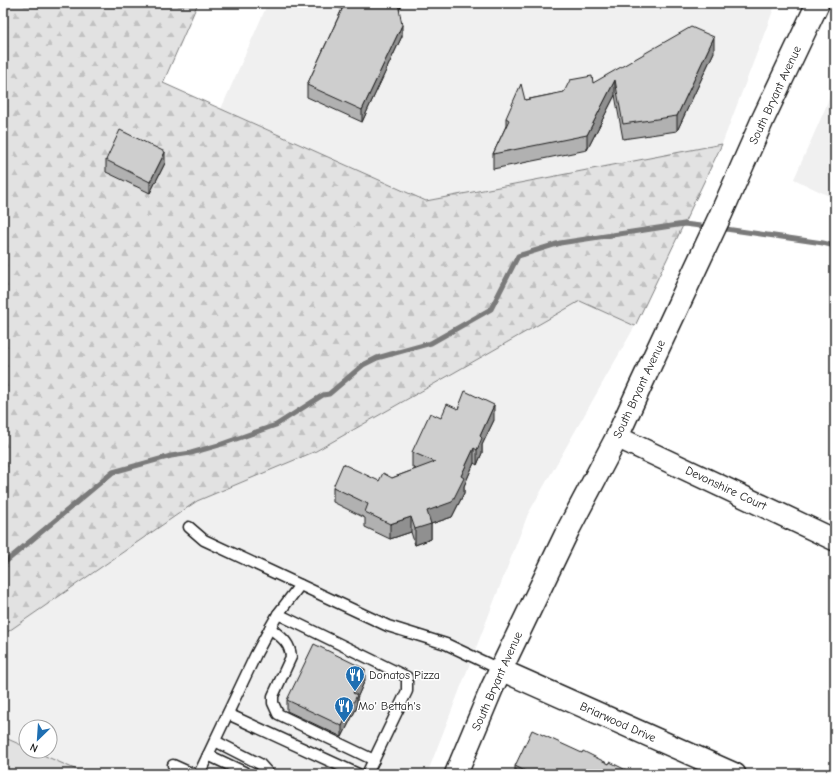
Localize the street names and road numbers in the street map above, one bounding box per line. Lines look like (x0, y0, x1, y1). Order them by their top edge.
street label: South Bryant Avenue (746, 43, 804, 147)
street label: South Bryant Avenue (610, 337, 668, 441)
street label: Devonshire Court (683, 463, 769, 513)
street label: South Bryant Avenue (469, 629, 525, 733)
street label: Briarwood Drive (578, 699, 658, 745)

